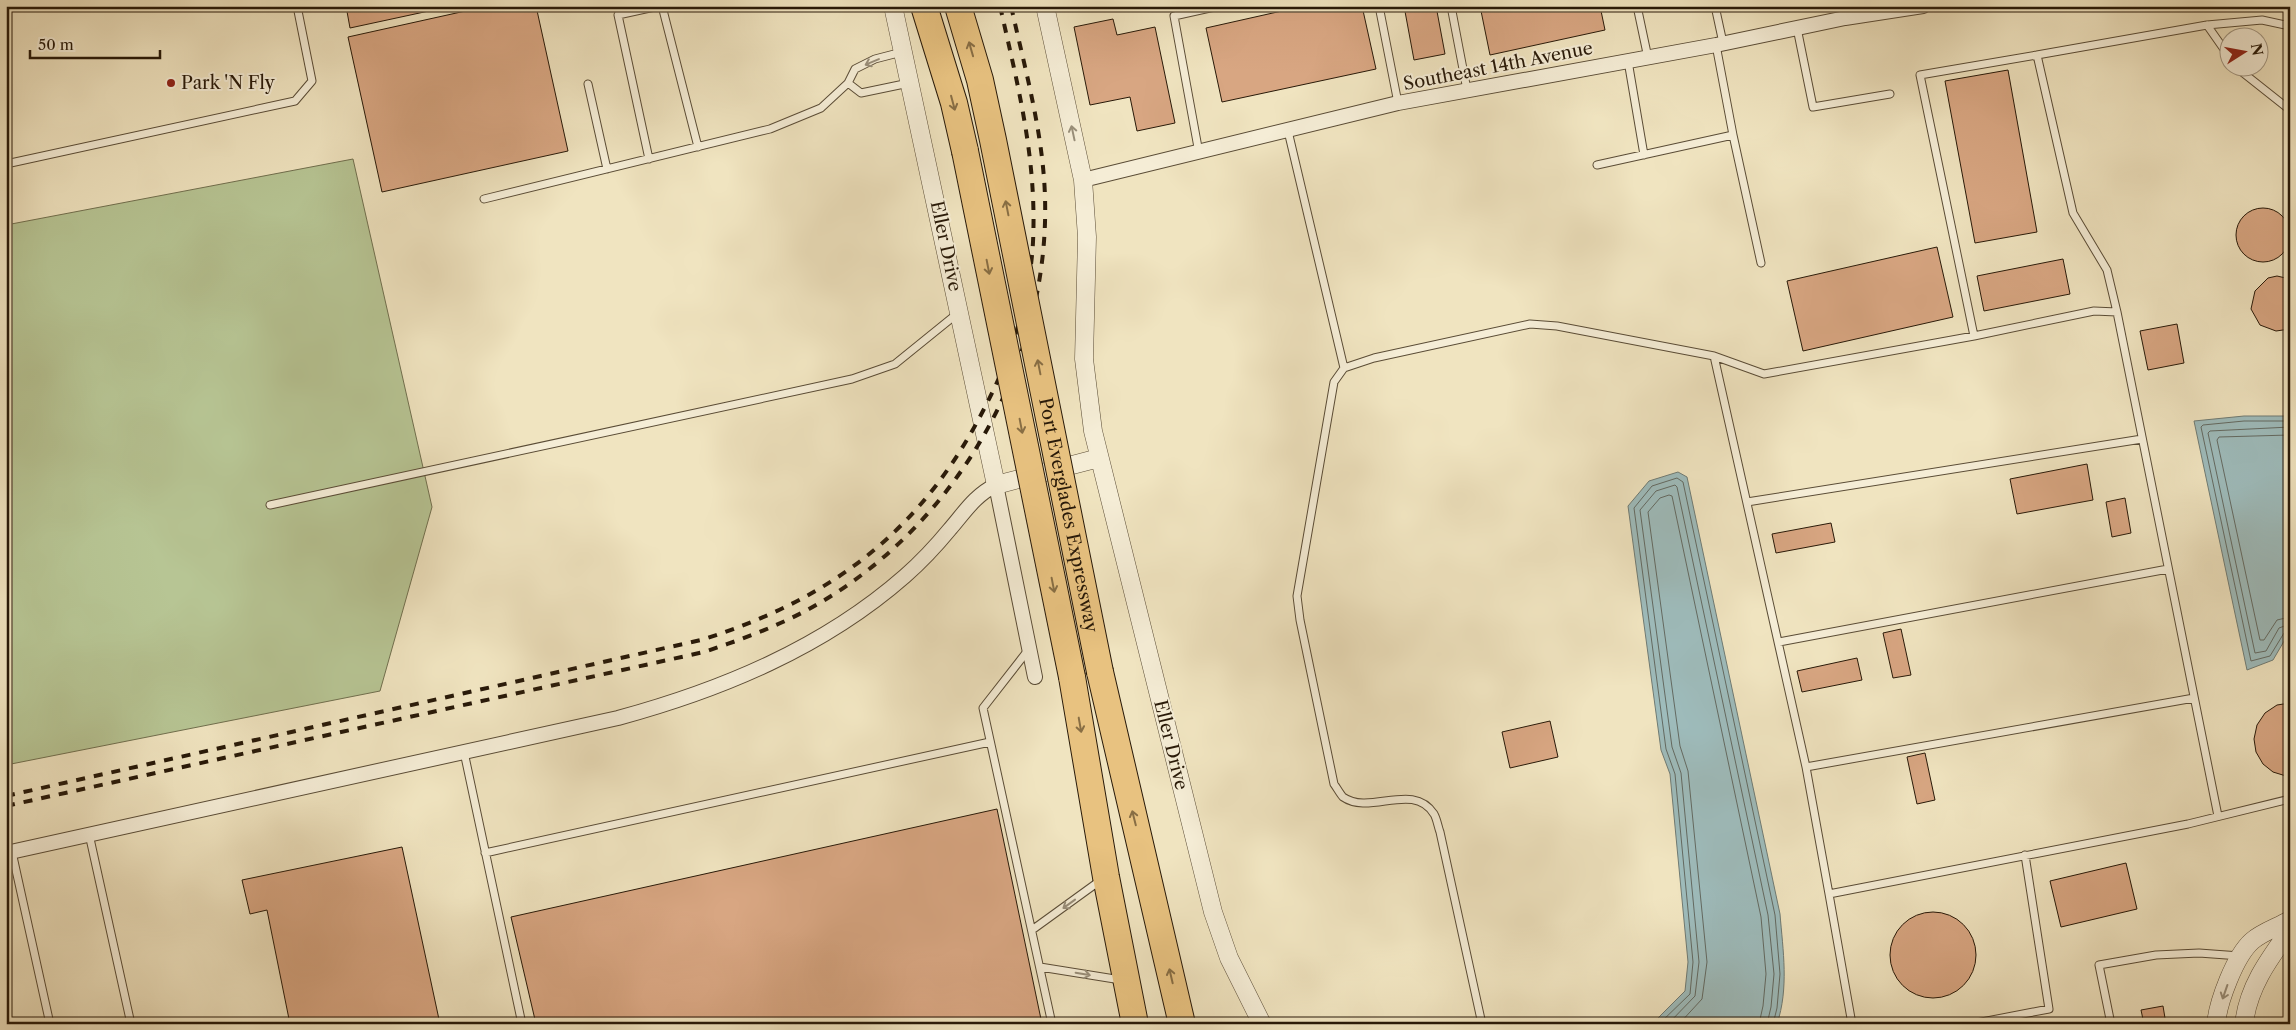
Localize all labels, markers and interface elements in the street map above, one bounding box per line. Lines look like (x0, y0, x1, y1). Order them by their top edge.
scale bar (30, 28, 160, 60)
north arrow (2218, 28, 2268, 78)
text: 50 m (38, 35, 74, 54)
street label: Southeast 14th Avenue (1401, 37, 1595, 95)
one-way arrow (965, 42, 975, 58)
text: N (2247, 42, 2267, 57)
one-way arrow (864, 58, 879, 67)
place label: Park 'N Fly (181, 72, 276, 94)
marker: Park 'N Fly (165, 77, 177, 89)
one-way arrow (949, 95, 959, 111)
one-way arrow (1068, 125, 1077, 141)
street label: Eller Drive (926, 199, 966, 293)
one-way arrow (1001, 200, 1011, 216)
one-way arrow (984, 259, 994, 275)
one-way arrow (1033, 359, 1043, 375)
street label: Port Everglades Expressway (1034, 396, 1103, 635)
one-way arrow (1016, 418, 1026, 434)
one-way arrow (1049, 577, 1058, 593)
street label: Eller Drive (1149, 698, 1193, 792)
one-way arrow (1075, 717, 1085, 733)
one-way arrow (1129, 810, 1138, 826)
one-way arrow (1062, 899, 1076, 909)
one-way arrow (1166, 969, 1175, 985)
one-way arrow (1075, 970, 1091, 980)
one-way arrow (2219, 983, 2229, 999)

